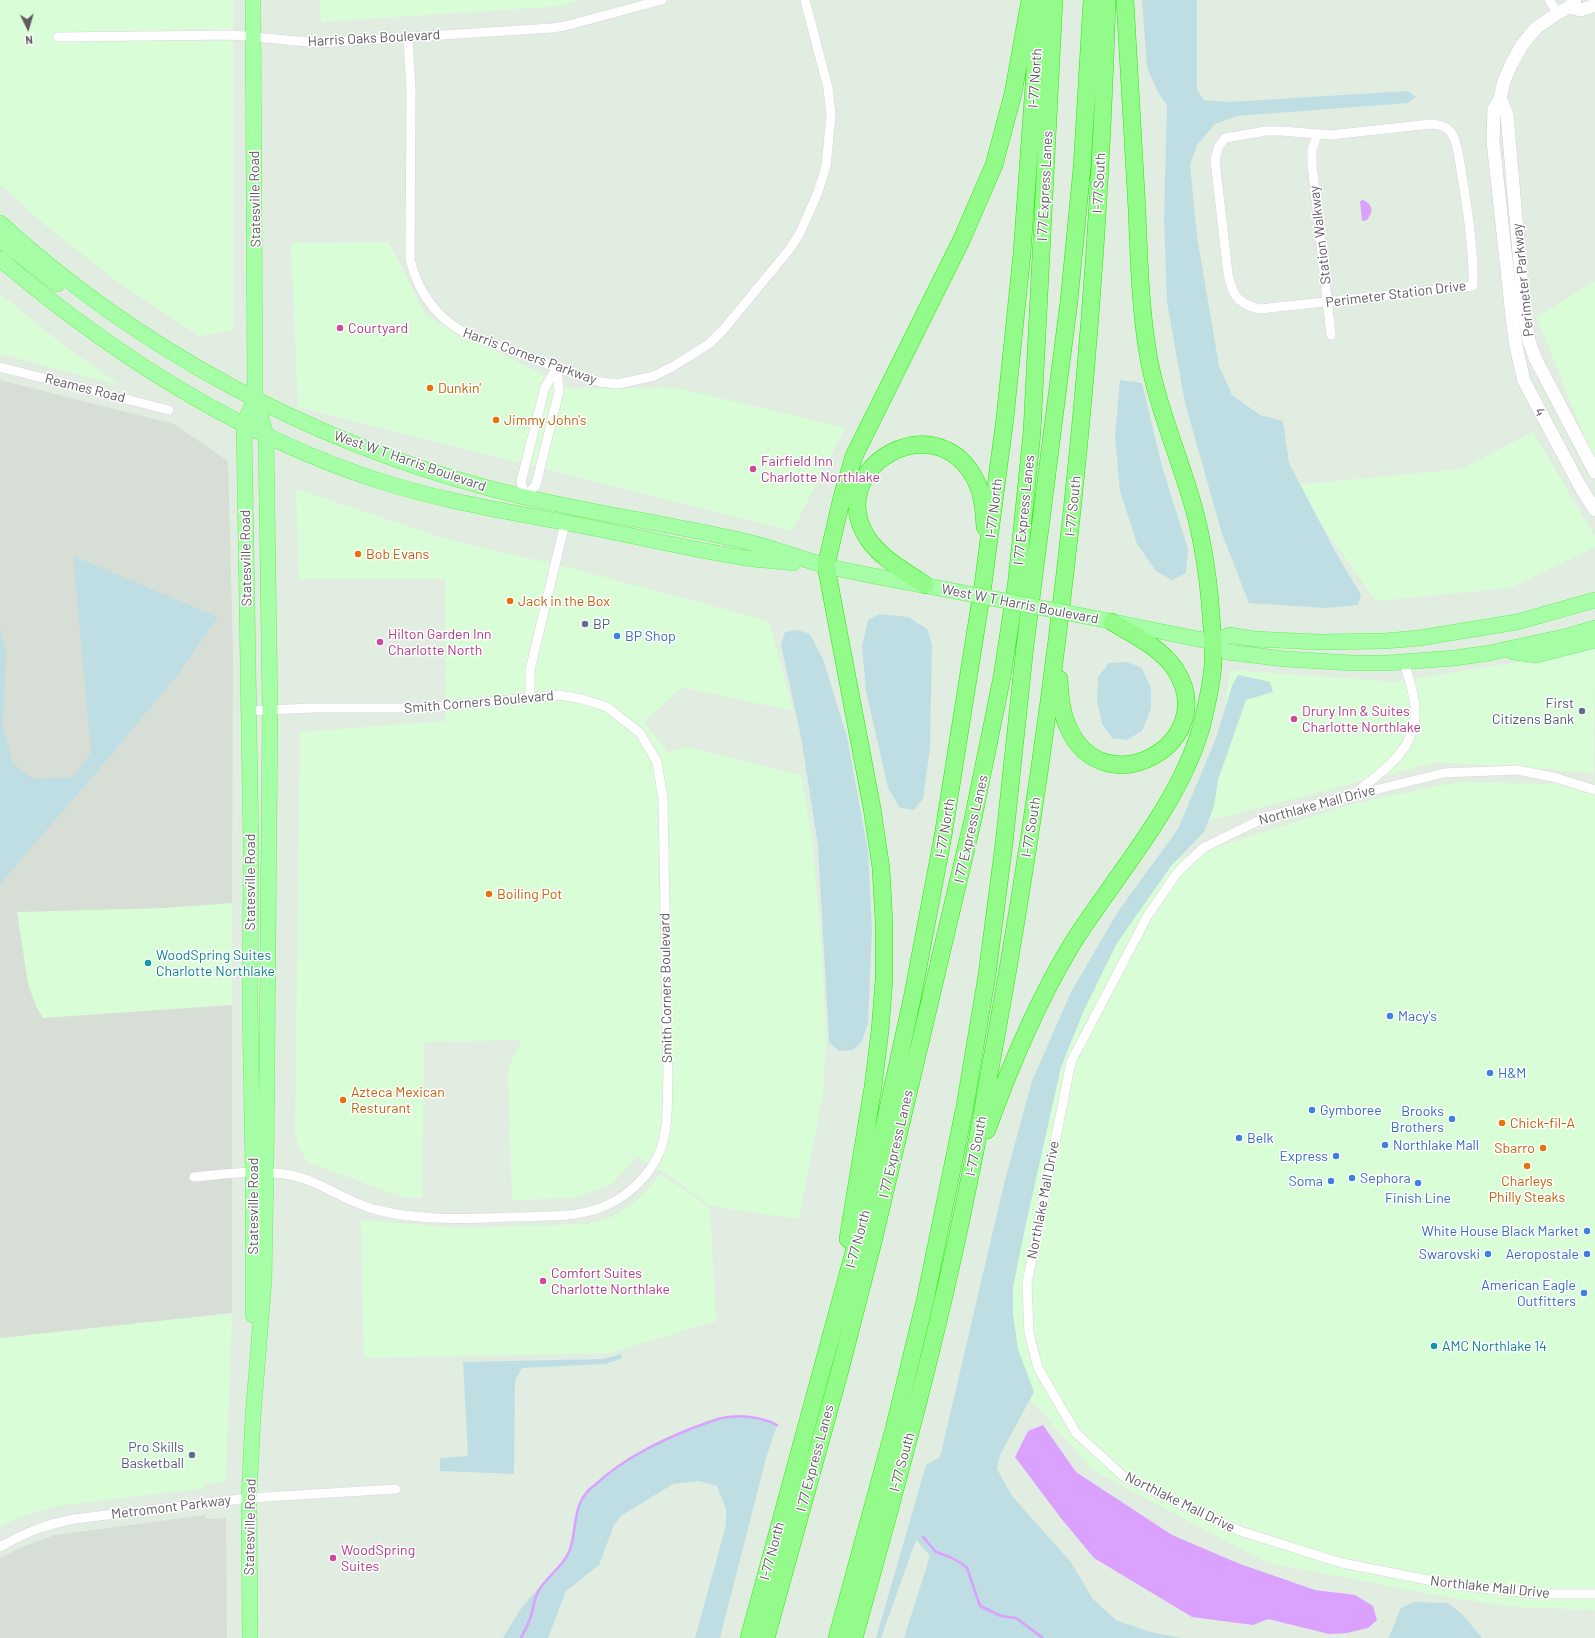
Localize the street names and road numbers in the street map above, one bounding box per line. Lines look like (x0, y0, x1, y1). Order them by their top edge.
street label: Harris Oaks Boulevard (307, 26, 441, 50)
street label: I-77 North (1025, 48, 1045, 108)
street label: I 77 Express Lanes (1034, 130, 1056, 242)
street label: Statesville Road (246, 150, 264, 248)
street label: I-77 South (1089, 152, 1109, 214)
street label: Station Walkway (1306, 185, 1334, 285)
street label: Perimeter Parkway (1509, 222, 1537, 338)
street label: Perimeter Station Drive (1325, 277, 1467, 311)
street label: Harris Corners Parkway (461, 324, 599, 388)
street label: Reames Road (43, 370, 127, 406)
street label: 4 (1531, 405, 1549, 419)
street label: West W T Harris Boulevard (332, 427, 488, 495)
street label: I 77 Express Lanes (1010, 454, 1038, 566)
street label: I-77 South (1061, 475, 1085, 537)
street label: I-77 North (982, 477, 1006, 539)
street label: Statesville Road (237, 509, 255, 607)
street label: West W T Harris Boulevard (940, 581, 1100, 627)
street label: Smith Corners Boulevard (403, 687, 555, 717)
street label: I 77 Express Lanes (950, 773, 992, 885)
street label: Northlake Mall Drive (1257, 781, 1377, 829)
street label: I-77 South (1018, 796, 1044, 858)
street label: I-77 North (932, 797, 958, 859)
street label: Statesville Road (242, 834, 258, 930)
street label: Smith Corners Boulevard (656, 913, 676, 1063)
street label: I 77 Express Lanes (875, 1088, 917, 1200)
street label: I-77 South (962, 1115, 990, 1177)
street label: Northlake Mall Drive (1023, 1139, 1063, 1261)
street label: Statesville Road (245, 1158, 261, 1254)
street label: I-77 North (842, 1208, 874, 1270)
street label: I 77 Express Lanes (793, 1403, 837, 1513)
street label: I-77 South (886, 1431, 918, 1493)
street label: Northlake Mall Drive (1122, 1468, 1238, 1536)
street label: Statesville Road (241, 1478, 259, 1576)
street label: Metromont Parkway (110, 1491, 232, 1523)
street label: I-77 North (756, 1520, 788, 1582)
street label: Northlake Mall Drive (1429, 1572, 1551, 1602)

